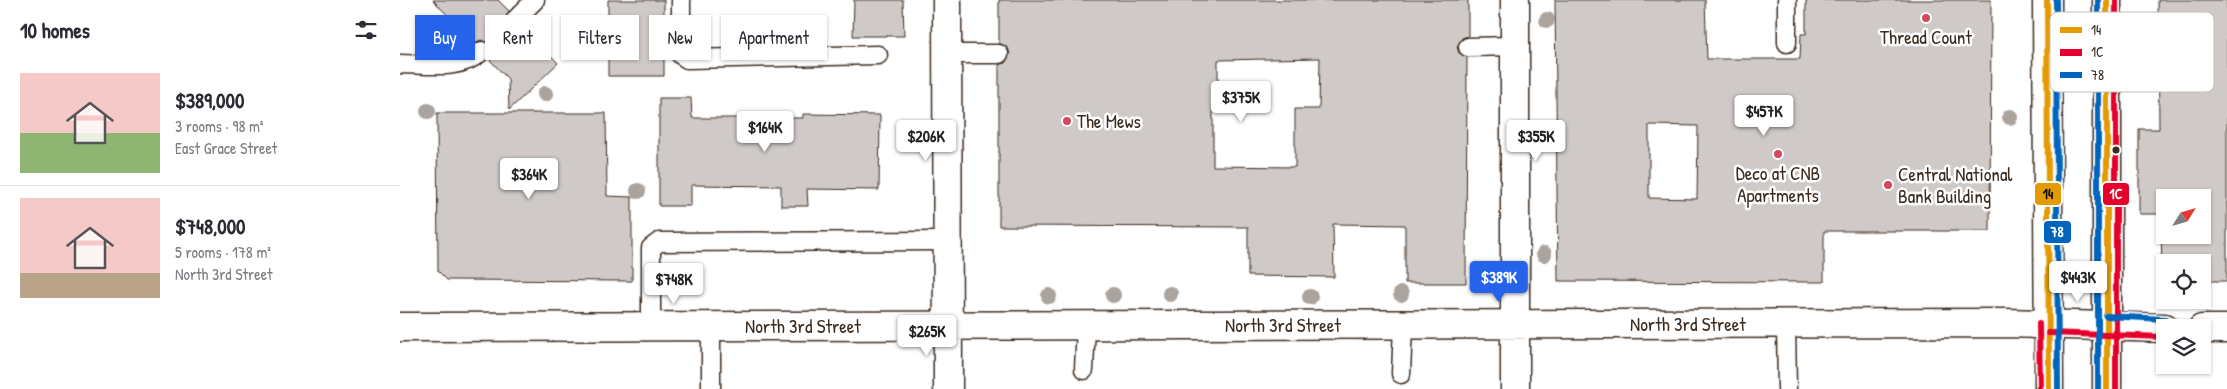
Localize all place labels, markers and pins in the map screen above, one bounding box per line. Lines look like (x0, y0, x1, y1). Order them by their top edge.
marker: Thread Count (1920, 12, 1932, 24)
place label: Thread Count (1880, 24, 1972, 50)
pin: $375K (1206, 80, 1276, 123)
pin: $457K (1729, 94, 1799, 137)
place label: The Mews (1077, 108, 1141, 134)
pin: $164K (730, 110, 800, 153)
marker: The Mews (1061, 115, 1073, 127)
pin: $206K (891, 120, 961, 162)
pin: $355K (1501, 120, 1571, 162)
unlabelled marker (2111, 145, 2121, 155)
marker: Deco at CNB Apartments (1772, 148, 1784, 160)
pin: $364K (494, 158, 564, 200)
place label: Deco at CNB Apartments (1736, 160, 1820, 208)
place label: Central National Bank Building (1898, 161, 2013, 209)
marker: Central National Bank Building (1882, 179, 1894, 191)
pin: $389K (1464, 260, 1534, 303)
pin: $443K (2043, 260, 2113, 303)
pin: $748K (639, 262, 709, 305)
pin: $265K (892, 314, 962, 357)

